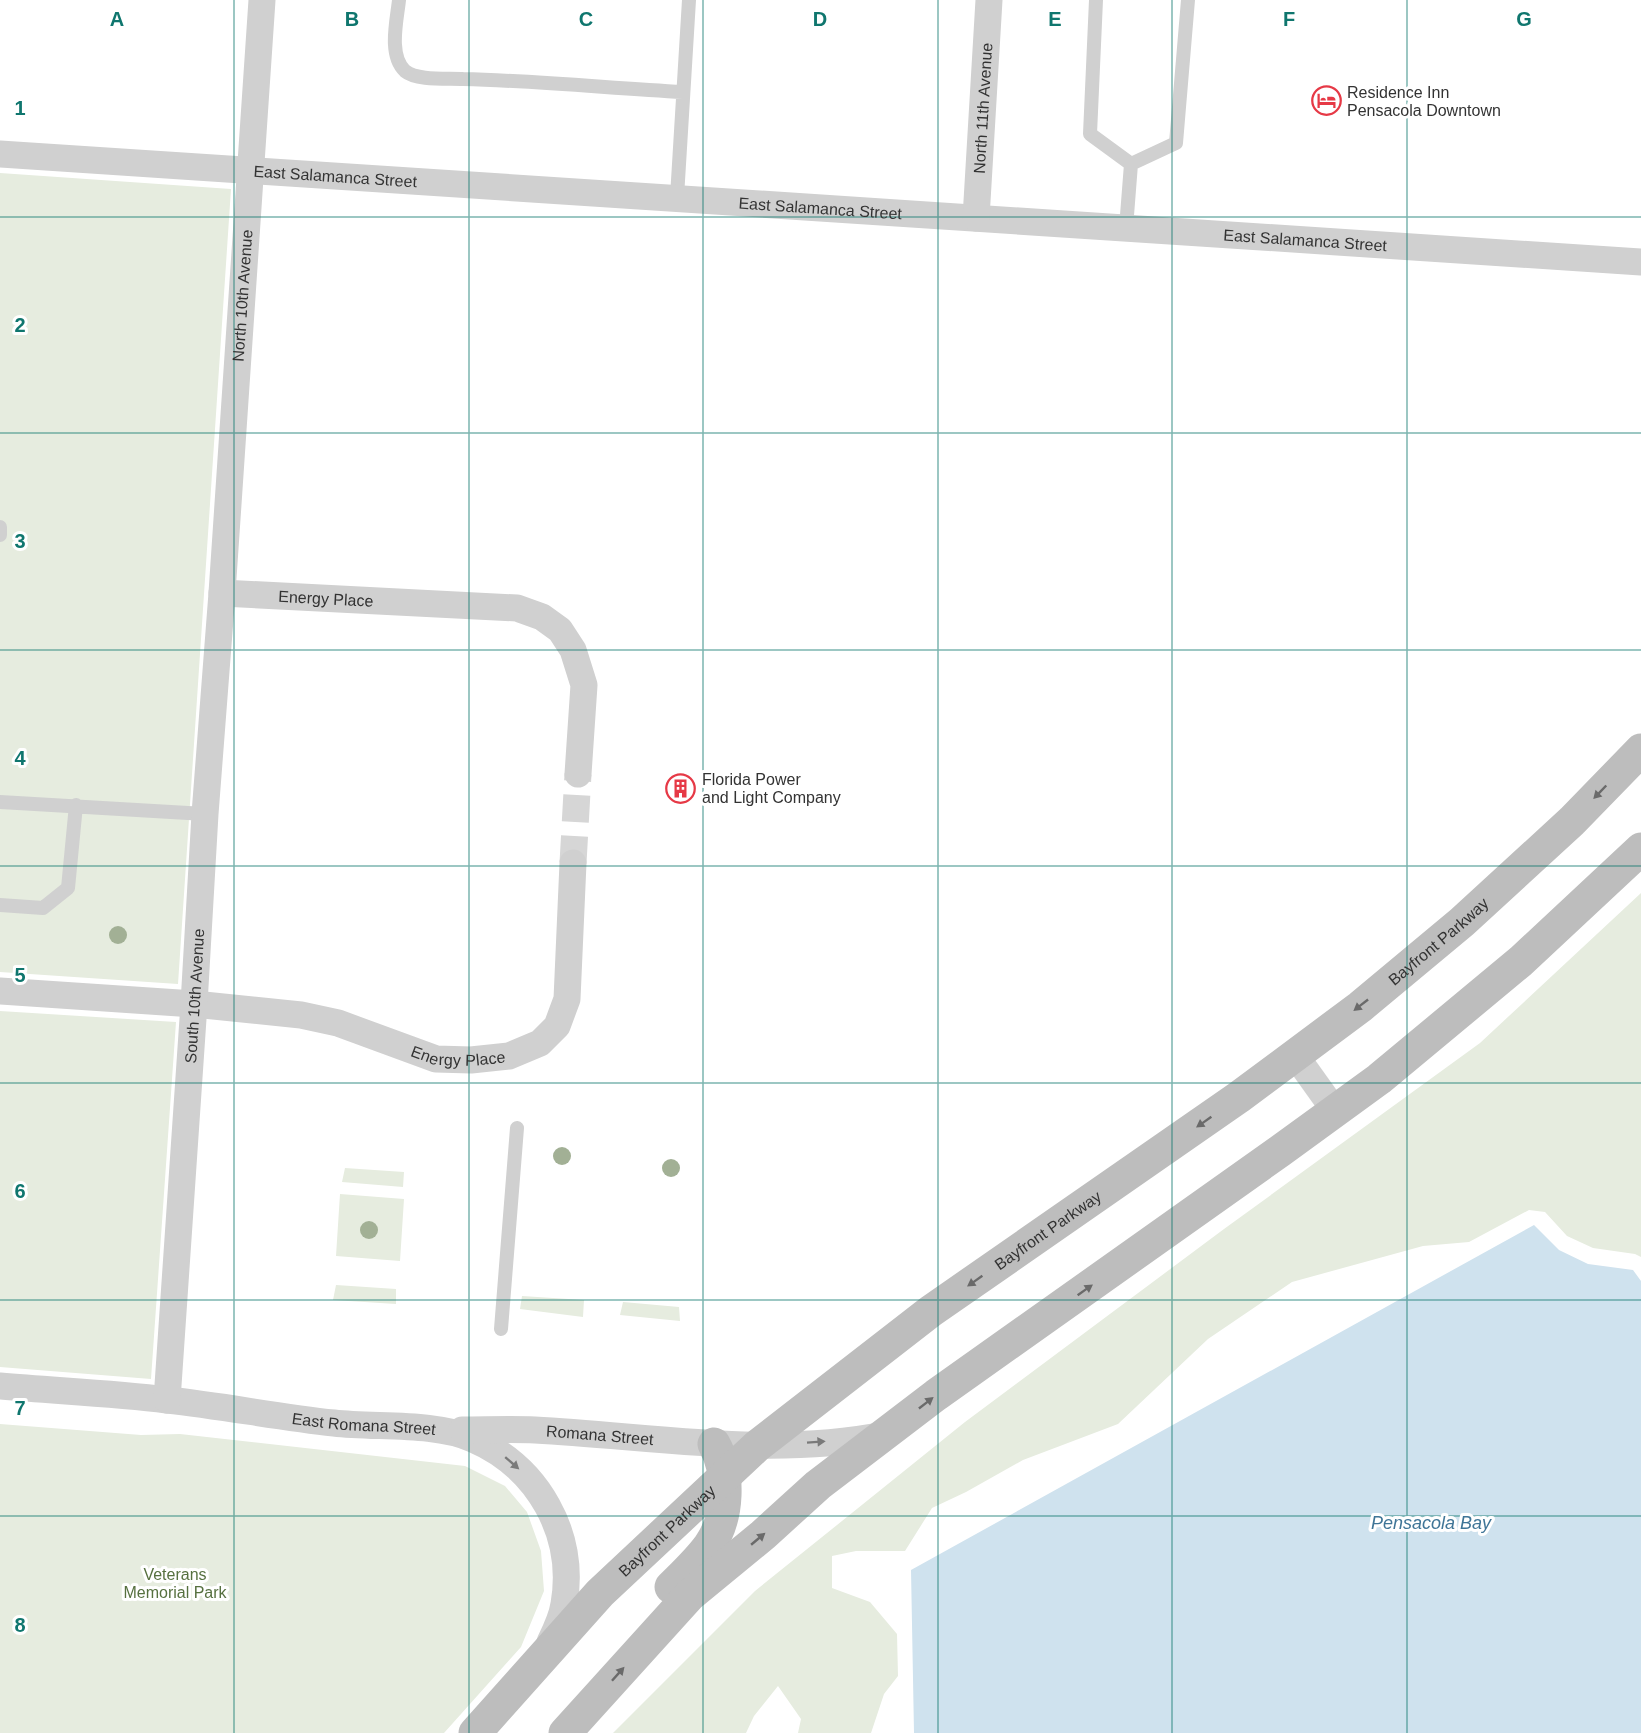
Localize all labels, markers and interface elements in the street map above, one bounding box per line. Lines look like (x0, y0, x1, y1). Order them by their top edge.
text: A (110, 8, 124, 30)
text: B (345, 8, 359, 30)
text: C (579, 8, 593, 30)
text: D (813, 8, 827, 30)
text: E (1048, 8, 1062, 30)
text: F (1283, 8, 1295, 30)
text: G (1516, 8, 1532, 30)
street label: North 11th Avenue (971, 42, 995, 174)
place label: Residence Inn Pensacola Downtown (1347, 84, 1501, 119)
hotel icon: Residence Inn Pensacola Downtown (1310, 85, 1342, 117)
text: 1 (14, 97, 26, 119)
street label: East Salamanca Street (253, 163, 418, 190)
street label: East Salamanca Street (738, 195, 903, 222)
street label: East Salamanca Street (1223, 227, 1388, 254)
street label: North 10th Avenue (230, 229, 256, 362)
text: 2 (14, 314, 26, 336)
text: 3 (14, 530, 26, 552)
street label: Energy Place (278, 588, 374, 610)
text: 4 (14, 747, 26, 769)
place label: Florida Power and Light Company (702, 771, 841, 806)
building icon: Florida Power and Light Company (665, 772, 697, 804)
one-way arrow (1593, 785, 1607, 800)
street label: Bayfront Parkway (1385, 894, 1492, 989)
street label: South 10th Avenue (182, 928, 207, 1064)
text: 5 (14, 964, 26, 986)
one-way arrow (1353, 999, 1368, 1011)
street label: Energy Place (409, 1043, 506, 1069)
one-way arrow (1197, 1116, 1213, 1128)
text: 6 (14, 1180, 26, 1202)
street label: Bayfront Parkway (992, 1188, 1104, 1273)
one-way arrow (967, 1275, 983, 1286)
one-way arrow (1076, 1284, 1092, 1296)
text: 7 (14, 1397, 26, 1419)
one-way arrow (918, 1397, 934, 1410)
street label: East Romana Street (291, 1410, 437, 1438)
street label: Romana Street (546, 1423, 655, 1448)
one-way arrow (806, 1438, 825, 1447)
one-way arrow (504, 1456, 520, 1469)
street label: Bayfront Parkway (615, 1482, 719, 1580)
water label: Pensacola Bay (1371, 1513, 1492, 1533)
one-way arrow (750, 1532, 766, 1545)
park label: Veterans Memorial Park (123, 1566, 228, 1601)
text: 8 (14, 1614, 26, 1636)
one-way arrow (611, 1667, 624, 1682)

